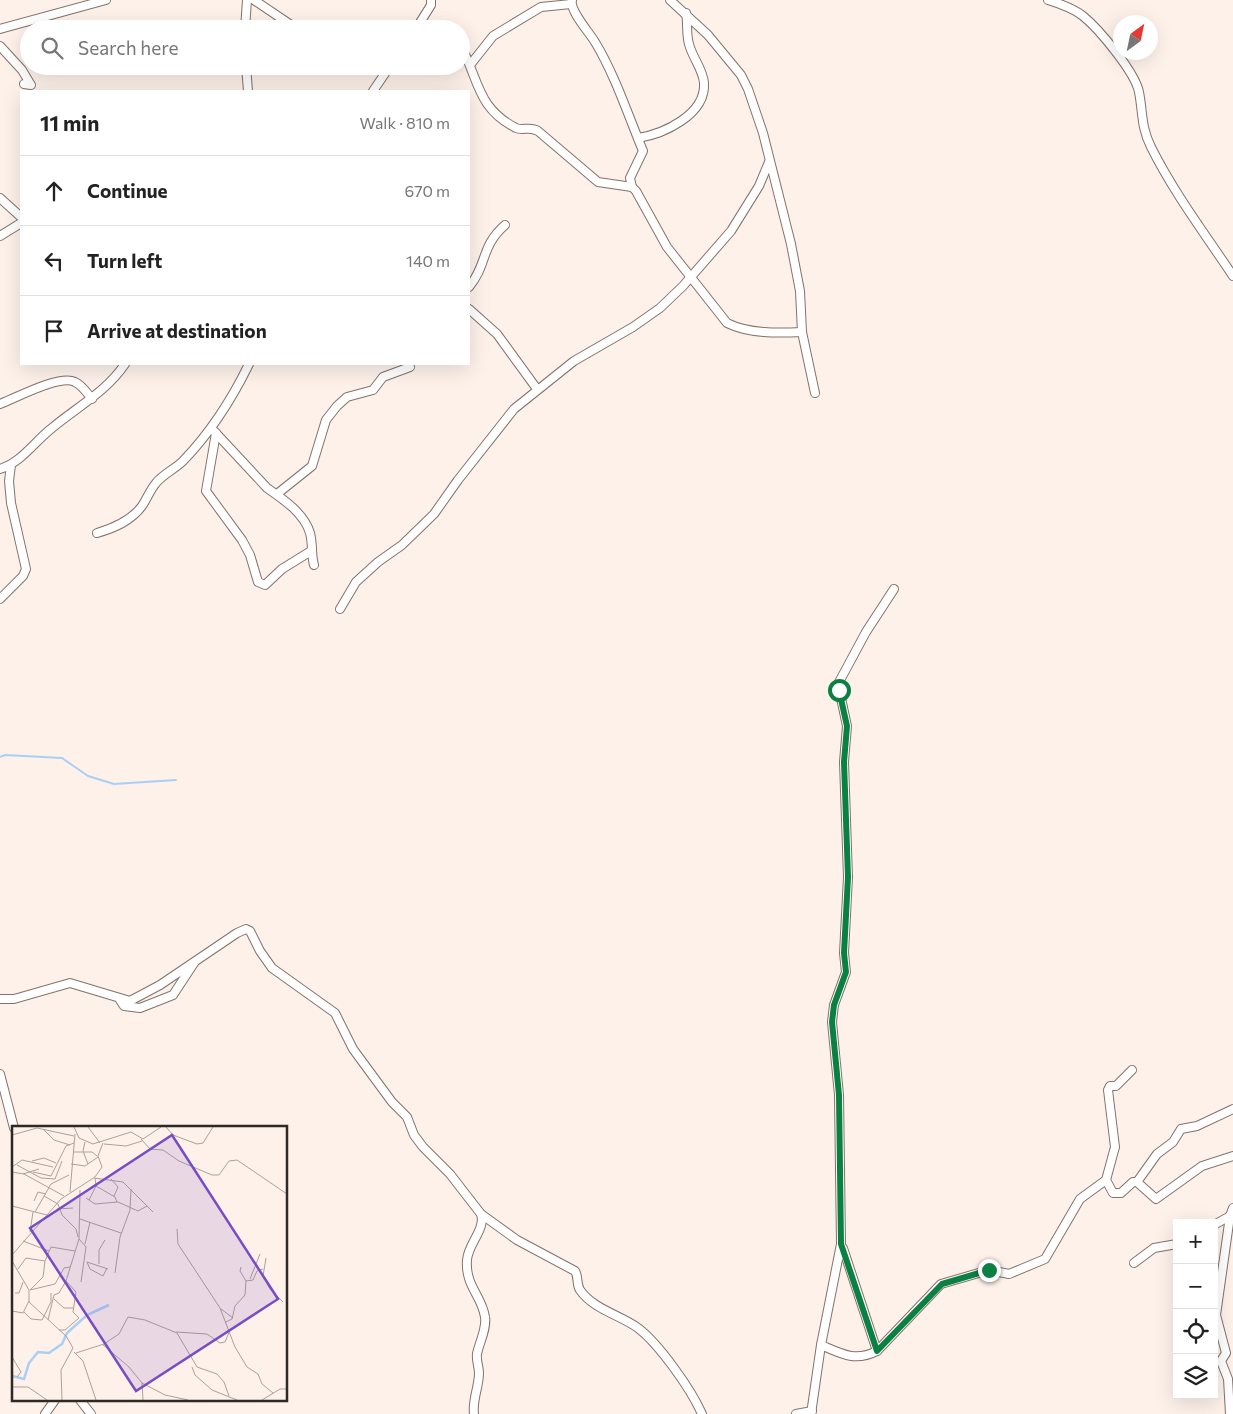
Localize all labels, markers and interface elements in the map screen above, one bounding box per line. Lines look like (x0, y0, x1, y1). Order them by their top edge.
north arrow (1113, 15, 1158, 60)
search box (20, 20, 470, 75)
icon: search (38, 34, 66, 62)
text: Search here (78, 36, 178, 59)
text: 11 min (40, 110, 99, 135)
text: Walk · 810 m (360, 113, 450, 132)
icon: ahead (40, 177, 68, 205)
text: Continue (87, 179, 167, 202)
text: 670 m (404, 181, 450, 200)
icon: left (40, 247, 68, 275)
text: Turn left (87, 249, 162, 272)
text: 140 m (406, 251, 450, 270)
icon: arrive (40, 317, 68, 345)
text: Arrive at destination (87, 319, 267, 342)
route start (828, 679, 851, 702)
inset map (12, 1126, 288, 1402)
map controls (1173, 1219, 1218, 1399)
button: + (1173, 1219, 1218, 1264)
route end (978, 1259, 1001, 1282)
button: − (1173, 1264, 1218, 1309)
button: locate (1173, 1309, 1218, 1354)
button: layers (1173, 1354, 1218, 1399)

